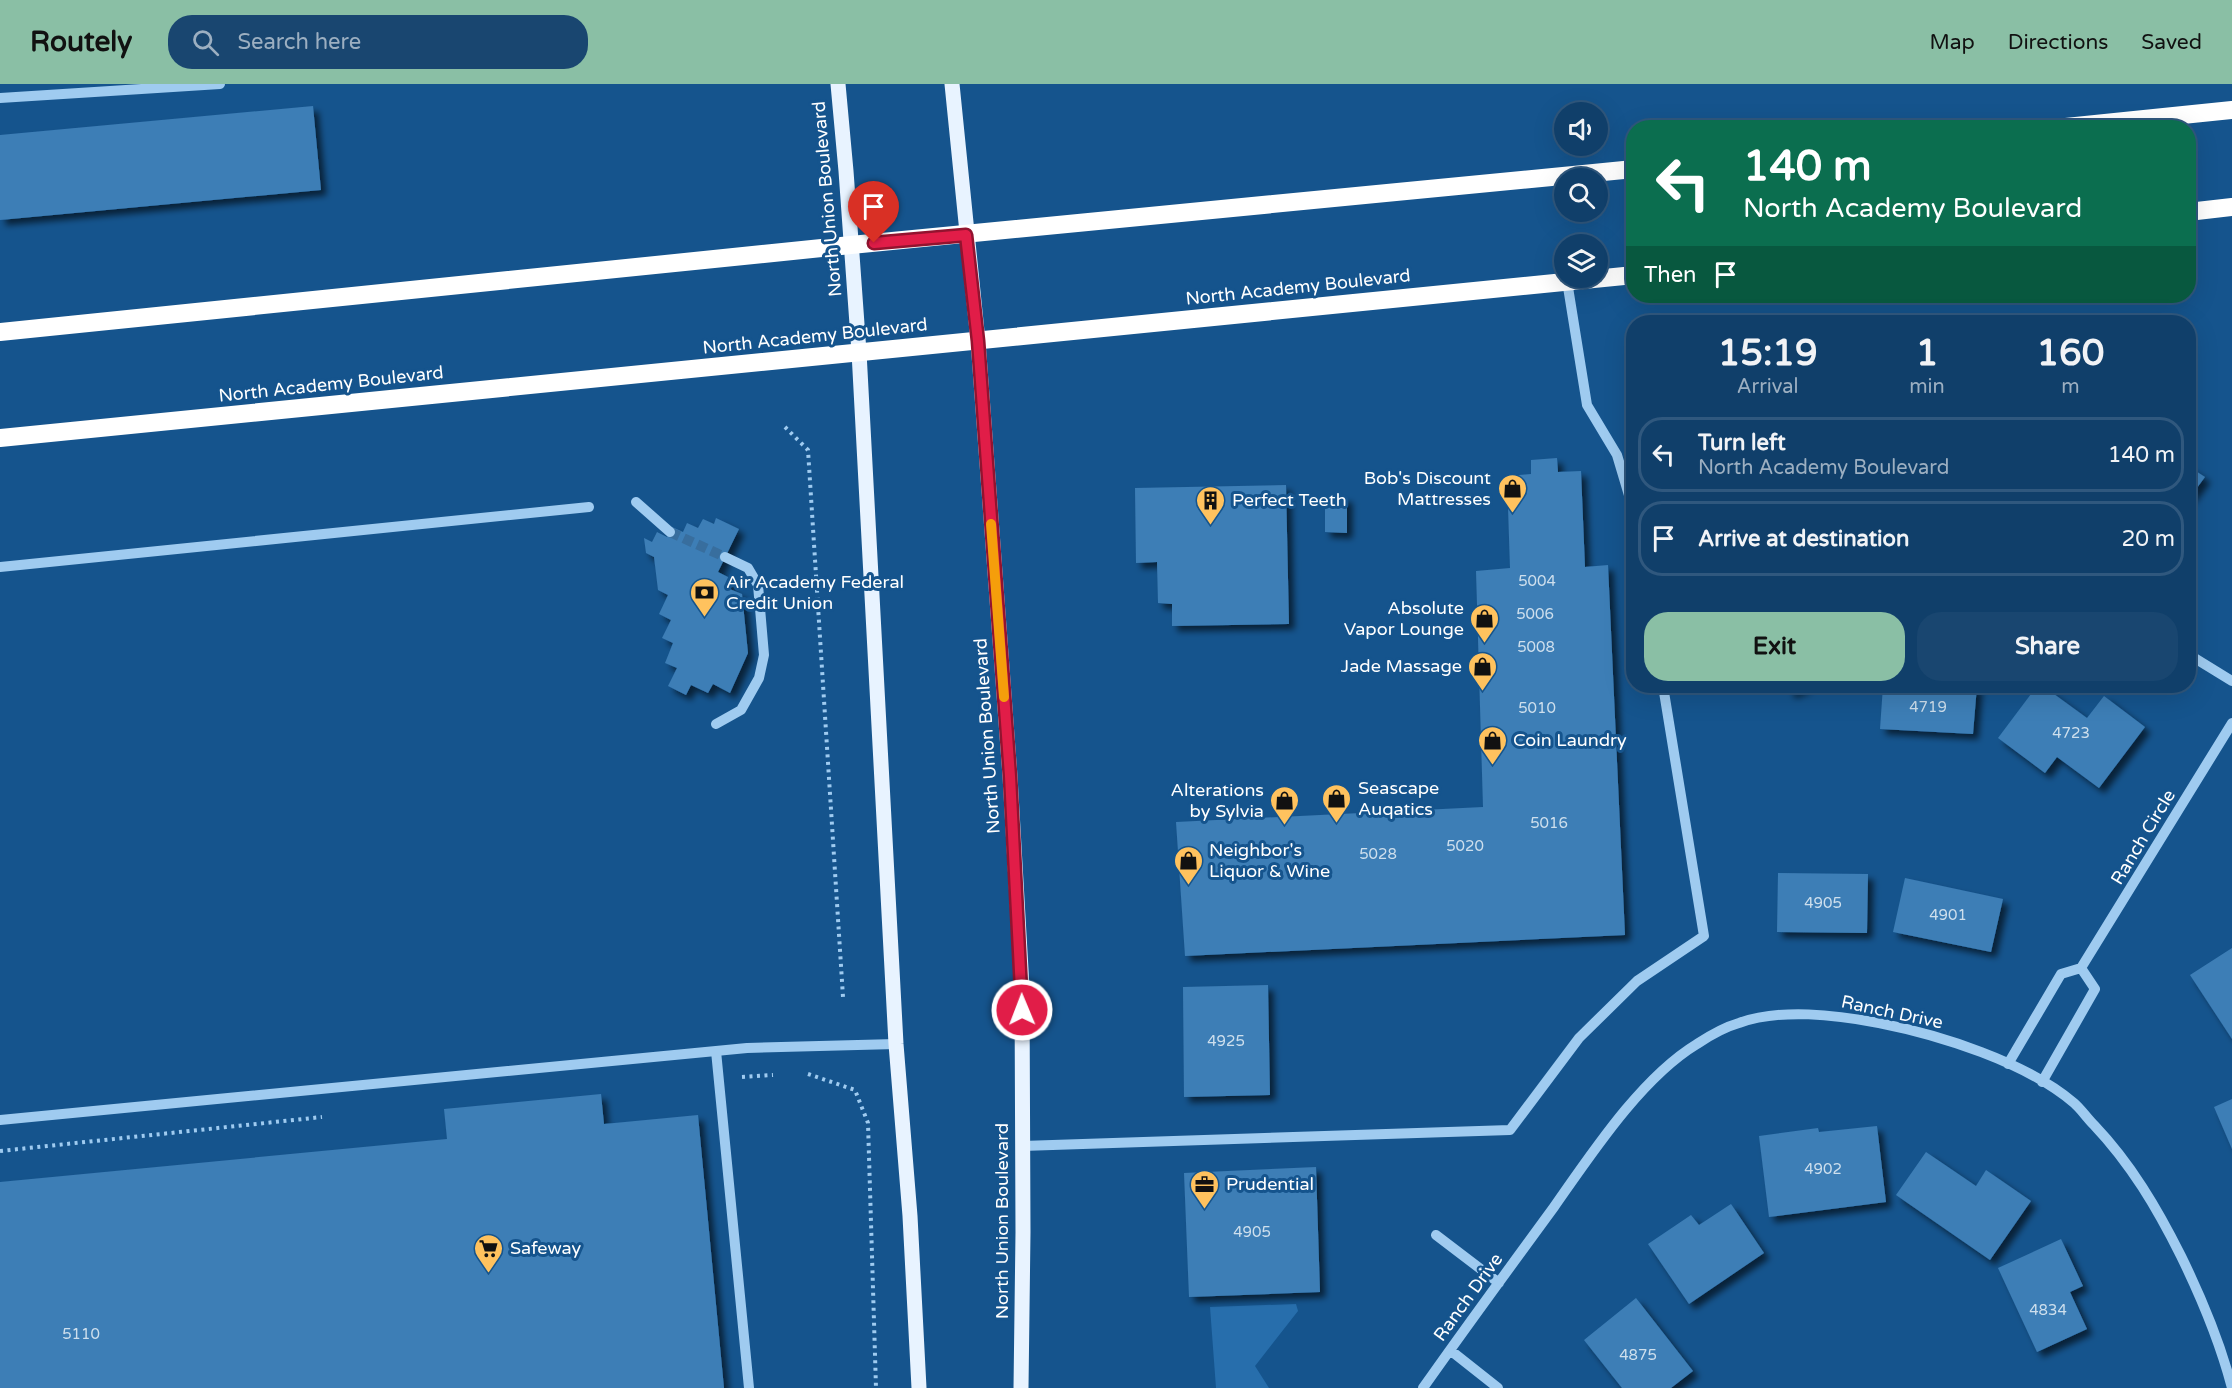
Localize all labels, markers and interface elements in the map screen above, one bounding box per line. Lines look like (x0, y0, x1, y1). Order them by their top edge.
search box (168, 15, 588, 69)
text: Routely (30, 25, 132, 59)
icon: search (189, 26, 222, 59)
text: Search here (237, 29, 361, 55)
text: Map (1929, 30, 1975, 55)
text: Directions (2008, 30, 2108, 55)
text: Saved (2141, 30, 2202, 55)
street label: North Union Boulevard (807, 100, 847, 298)
map controls (1554, 102, 1608, 288)
button: sound (1554, 102, 1608, 156)
text: 140 m (1743, 141, 1872, 192)
icon: left (1644, 144, 1722, 222)
button: search (1554, 168, 1608, 222)
pin (848, 181, 899, 243)
icon: arrive (857, 190, 890, 223)
text: North Academy Boulevard (1743, 192, 2082, 225)
button: layers (1554, 234, 1608, 288)
icon: arrive (1709, 258, 1742, 291)
text: Then (1644, 262, 1697, 288)
street label: North Academy Boulevard (1184, 264, 1412, 310)
street label: North Academy Boulevard (701, 313, 929, 359)
text: 15:19 (1718, 332, 1818, 375)
text: 1 (1916, 332, 1938, 375)
text: 160 (2036, 332, 2104, 375)
street label: North Academy Boulevard (217, 361, 445, 407)
text: Arrival (1737, 375, 1799, 399)
text: min (1909, 375, 1945, 399)
text: m (2061, 375, 2080, 399)
text: Turn left (1698, 430, 1786, 456)
icon: left (1647, 438, 1680, 471)
text: 140 m (2108, 442, 2175, 468)
text: North Academy Boulevard (1698, 456, 1949, 480)
place label: Bob's Discount Mattresses (1364, 467, 1491, 510)
shop icon: Bob's Discount Mattresses (1496, 472, 1528, 514)
building icon: Perfect Teeth (1195, 484, 1227, 526)
place label: Perfect Teeth (1232, 489, 1347, 511)
icon: arrive (1647, 522, 1680, 555)
text: Arrive at destination (1698, 526, 1909, 552)
text: 20 m (2121, 526, 2175, 552)
place label: Air Academy Federal Credit Union (726, 571, 904, 614)
house number: 5004 (1518, 572, 1556, 590)
bank icon: Air Academy Federal Credit Union (689, 576, 721, 618)
place label: Absolute Vapor Lounge (1344, 597, 1464, 640)
shop icon: Absolute Vapor Lounge (1469, 602, 1501, 644)
house number: 5006 (1516, 605, 1554, 623)
button: Exit (1644, 612, 1905, 681)
button: Share (1917, 612, 2178, 681)
street label: North Union Boulevard (969, 637, 1005, 835)
house number: 5008 (1517, 638, 1555, 656)
shop icon: Jade Massage (1467, 650, 1499, 692)
place label: Jade Massage (1341, 655, 1462, 677)
house number: 4719 (1909, 698, 1947, 716)
house number: 5010 (1518, 699, 1556, 717)
shop icon: Coin Laundry (1476, 724, 1508, 766)
house number: 4723 (2052, 724, 2090, 742)
place label: Coin Laundry (1513, 729, 1627, 751)
place label: Seascape Auqatics (1358, 777, 1439, 820)
place label: Alterations by Sylvia (1171, 779, 1264, 822)
shop icon: Seascape Auqatics (1321, 782, 1353, 824)
shop icon: Alterations by Sylvia (1269, 784, 1301, 826)
street label: Ranch Circle (2106, 785, 2180, 889)
house number: 5016 (1530, 814, 1568, 832)
house number: 5020 (1446, 837, 1484, 855)
place label: Neighbor's Liquor & Wine (1209, 839, 1330, 882)
shop icon: Neighbor's Liquor & Wine (1172, 844, 1204, 886)
house number: 5028 (1359, 845, 1397, 863)
house number: 4905 (1804, 894, 1842, 912)
house number: 4901 (1929, 906, 1967, 924)
position arrow (990, 978, 1054, 1042)
street label: Ranch Drive (1839, 990, 1945, 1034)
house number: 4925 (1207, 1032, 1245, 1050)
street label: North Union Boulevard (991, 1123, 1013, 1319)
house number: 4902 (1804, 1160, 1842, 1178)
office icon: Prudential (1189, 1168, 1221, 1210)
place label: Prudential (1226, 1173, 1314, 1195)
house number: 4905 (1233, 1223, 1271, 1241)
supermarket icon: Safeway (473, 1232, 505, 1274)
place label: Safeway (510, 1237, 582, 1259)
street label: Ranch Drive (1429, 1249, 1507, 1345)
house number: 4834 (2029, 1301, 2067, 1319)
house number: 5110 (62, 1325, 100, 1343)
house number: 4875 (1619, 1346, 1657, 1364)

